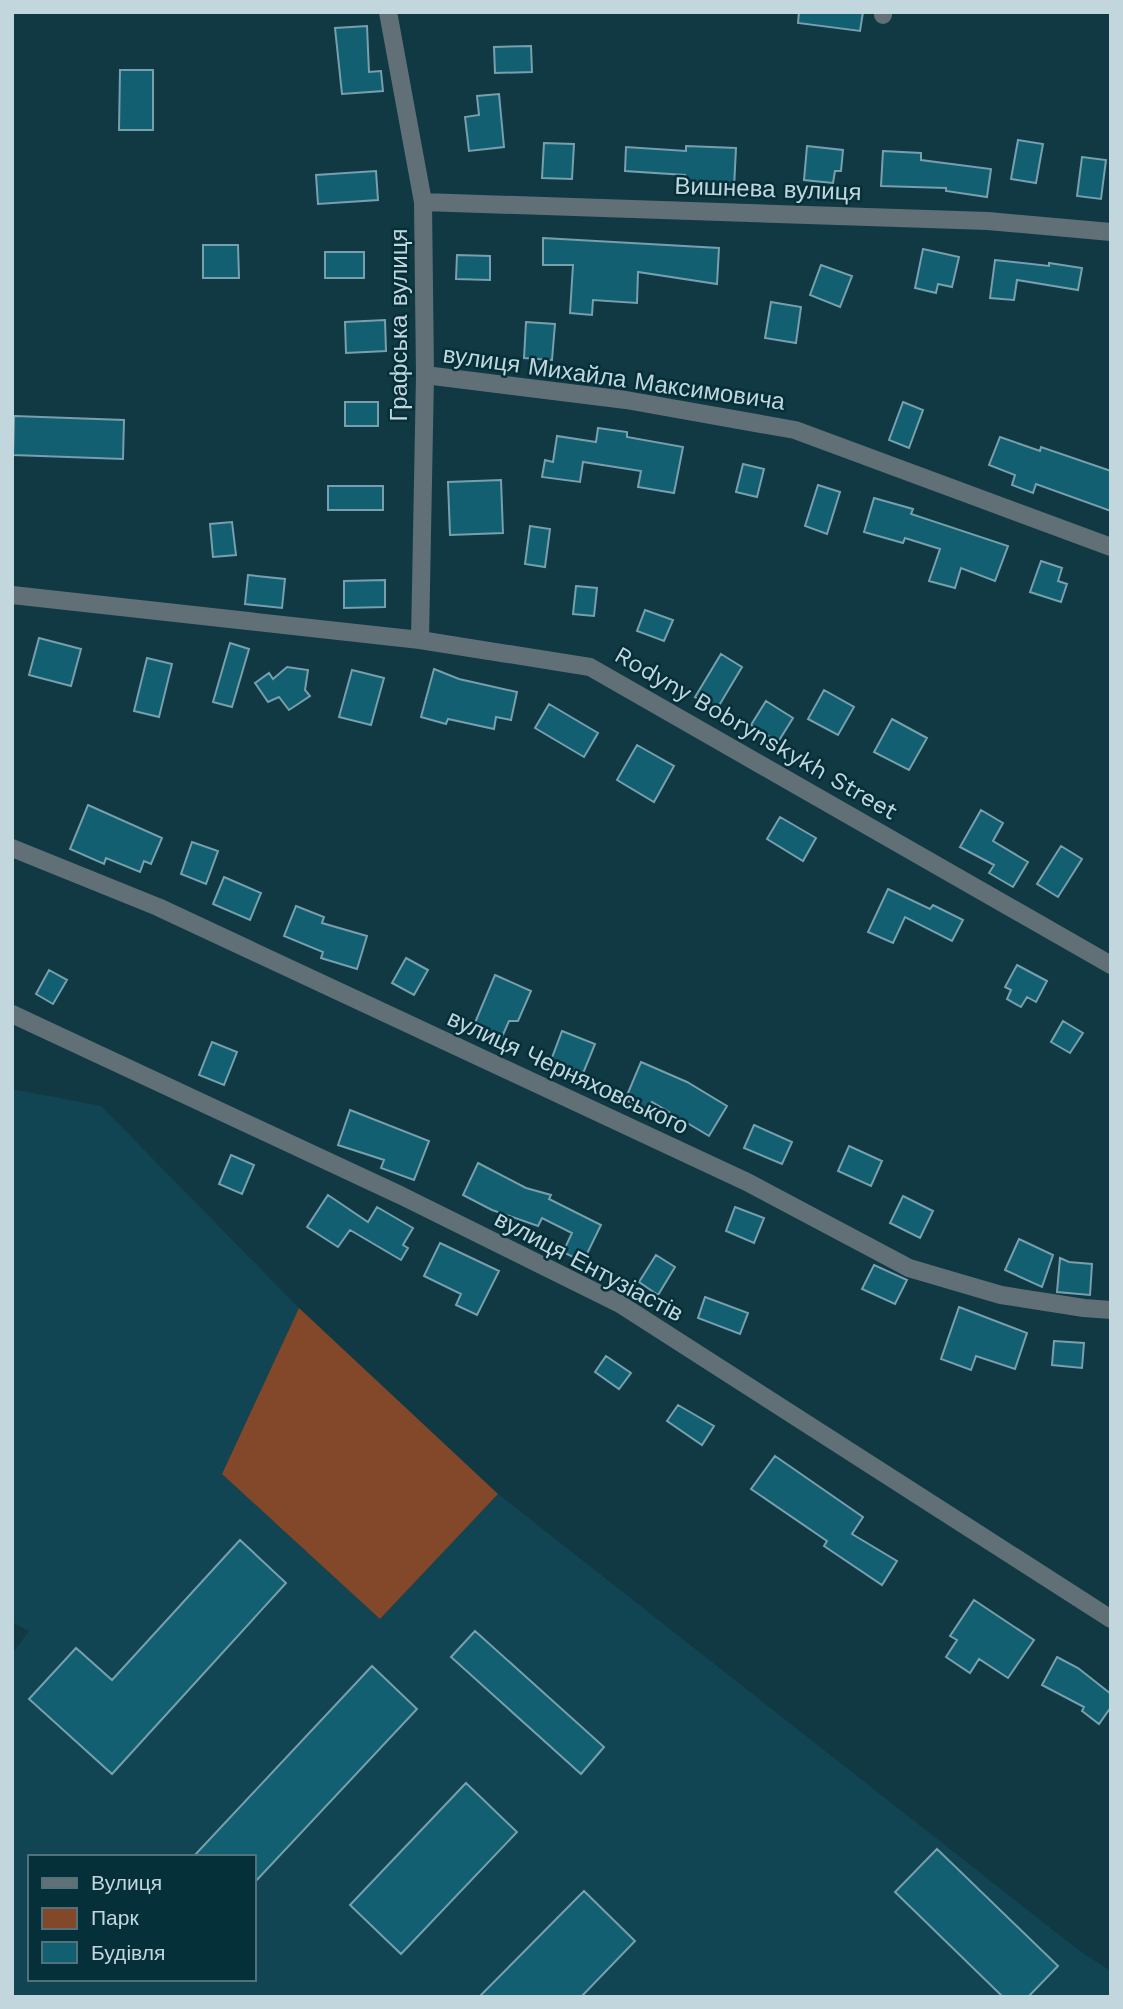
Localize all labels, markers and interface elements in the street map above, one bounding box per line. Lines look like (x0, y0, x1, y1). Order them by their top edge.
street label: Вишнева вулиця (674, 172, 862, 206)
street label: Графська вулиця (385, 228, 413, 422)
street label: вулиця Михайла Максимовича (441, 340, 787, 416)
street label: Rodyny Bobrynskykh Street (610, 640, 902, 826)
street label: вулиця Черняховського (443, 1004, 693, 1140)
street label: вулиця Ентузіастів (490, 1205, 688, 1327)
legend (28, 1855, 256, 1981)
text: Вулиця (91, 1870, 162, 1895)
text: Парк (91, 1905, 139, 1930)
text: Будівля (91, 1940, 165, 1965)

